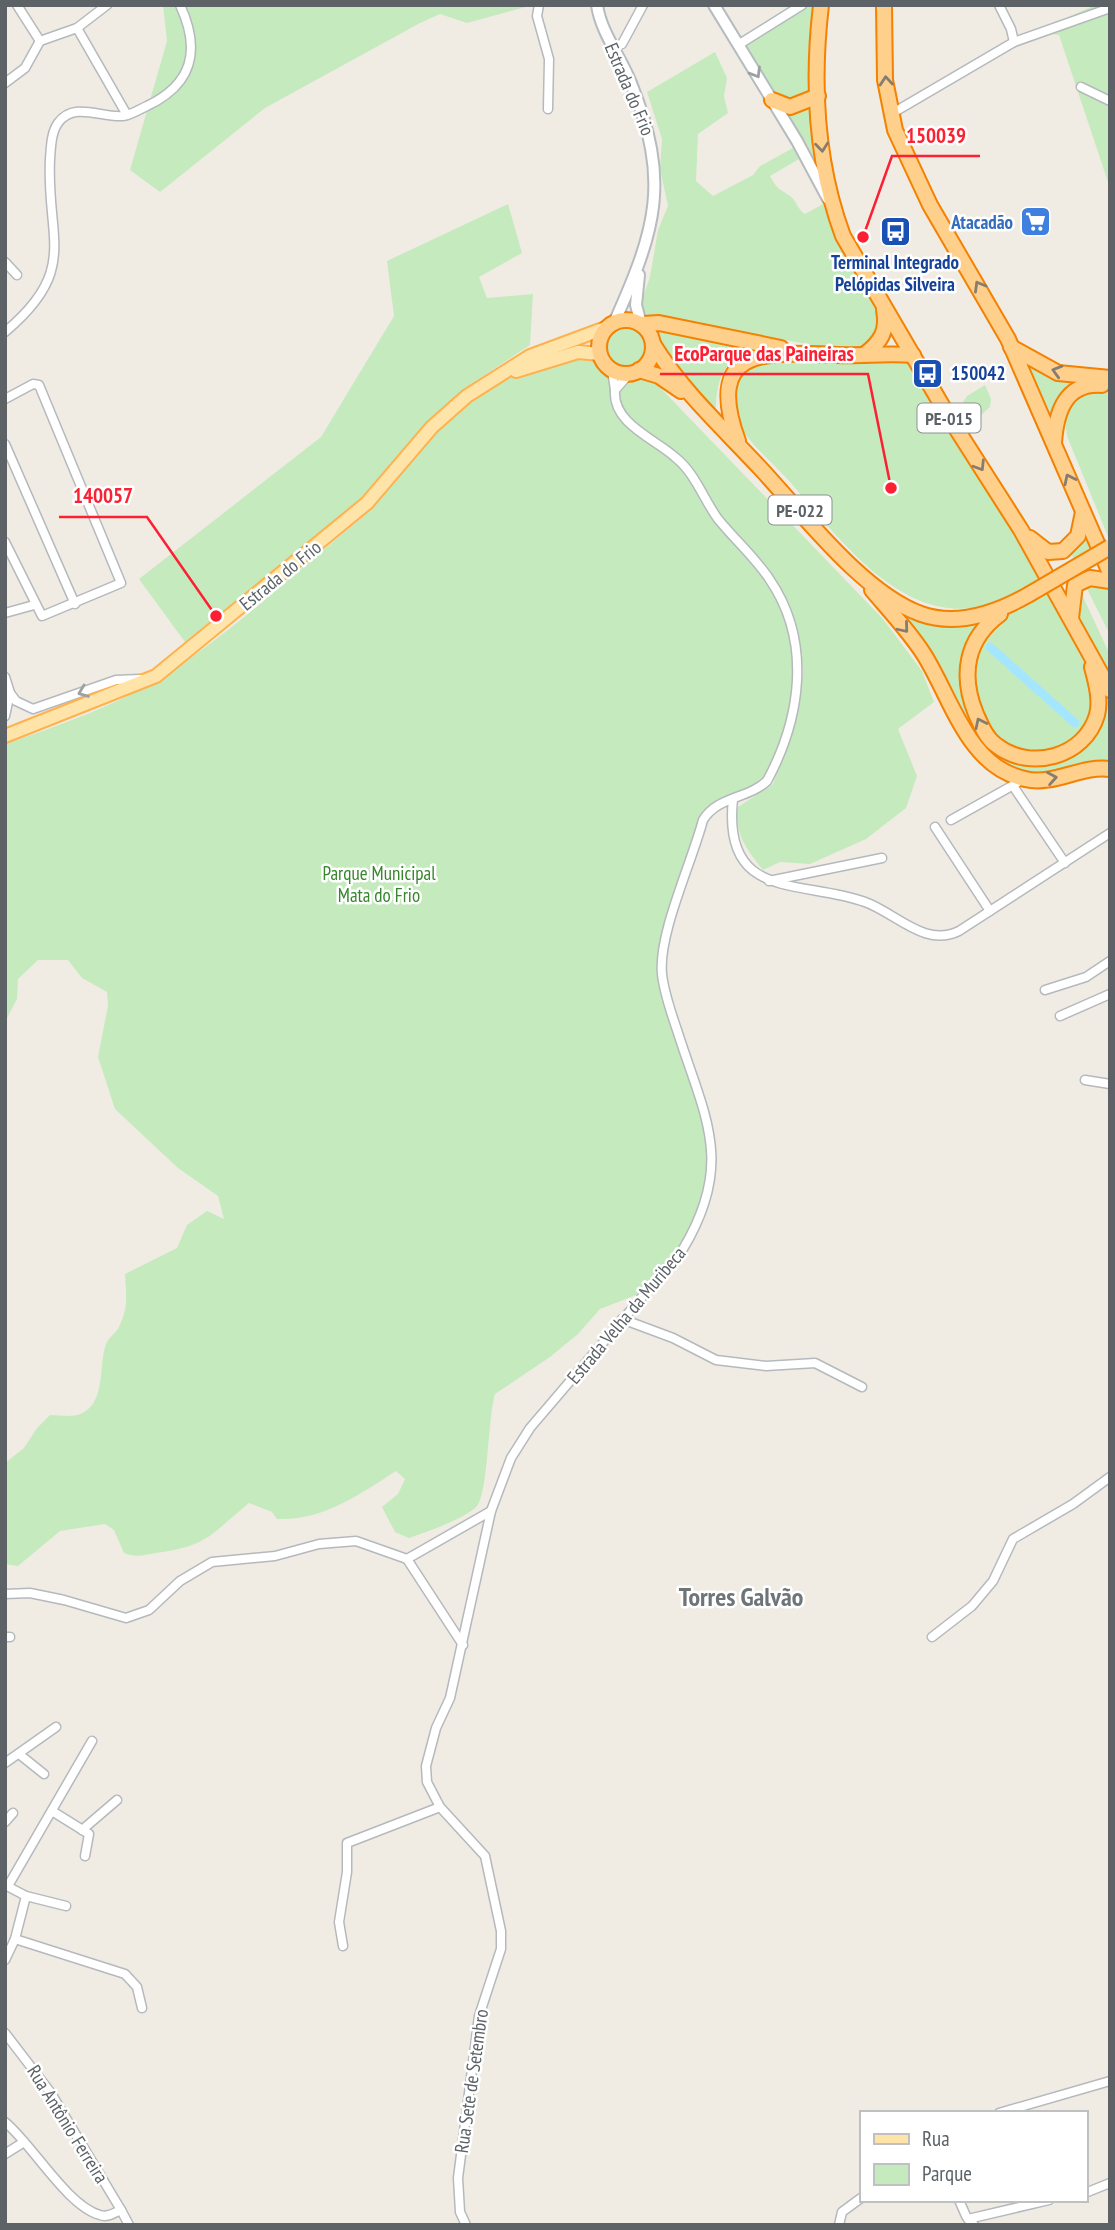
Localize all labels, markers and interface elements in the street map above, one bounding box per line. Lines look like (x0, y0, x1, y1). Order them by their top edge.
street label: Estrada do Frio (600, 39, 660, 139)
one-way arrow (747, 66, 760, 79)
one-way arrow (879, 76, 894, 87)
callout: 150039 (892, 114, 980, 156)
text: 150039 (906, 122, 966, 149)
one-way arrow (814, 141, 829, 152)
supermarket icon: Atacadão (1019, 205, 1053, 239)
place label: Atacadão (950, 210, 1013, 234)
bus stop icon: Terminal Integrado Pelópidas Silveira (878, 214, 912, 248)
place label: Terminal Integrado Pelópidas Silveira (831, 250, 959, 296)
one-way arrow (974, 281, 987, 294)
callout: EcoParque das Paineiras (660, 332, 868, 374)
text: EcoParque das Paineiras (674, 340, 854, 367)
bus stop icon: 150042 (911, 356, 945, 390)
place label: 150042 (951, 361, 1006, 385)
one-way arrow (1052, 365, 1064, 380)
road number: PE-015 (918, 404, 981, 432)
one-way arrow (971, 458, 984, 471)
one-way arrow (1063, 474, 1077, 486)
callout: 140057 (59, 475, 147, 517)
text: 140057 (73, 482, 133, 509)
road number: PE-022 (768, 496, 832, 524)
street label: Estrada do Frio (234, 535, 326, 615)
one-way arrow (895, 620, 908, 632)
one-way arrow (77, 684, 89, 698)
one-way arrow (975, 718, 989, 730)
one-way arrow (1046, 771, 1058, 786)
park label: Parque Municipal Mata do Frio (322, 861, 436, 907)
street label: Estrada Velha da Muribeca (562, 1241, 690, 1389)
district label: Torres Galvão (679, 1580, 803, 1613)
street label: Rua Sete de Setembro (449, 2008, 493, 2154)
street label: Rua Antônio Ferreira (22, 2061, 114, 2187)
legend (860, 2111, 1087, 2202)
text: Rua (922, 2125, 950, 2152)
text: Parque (922, 2160, 972, 2187)

